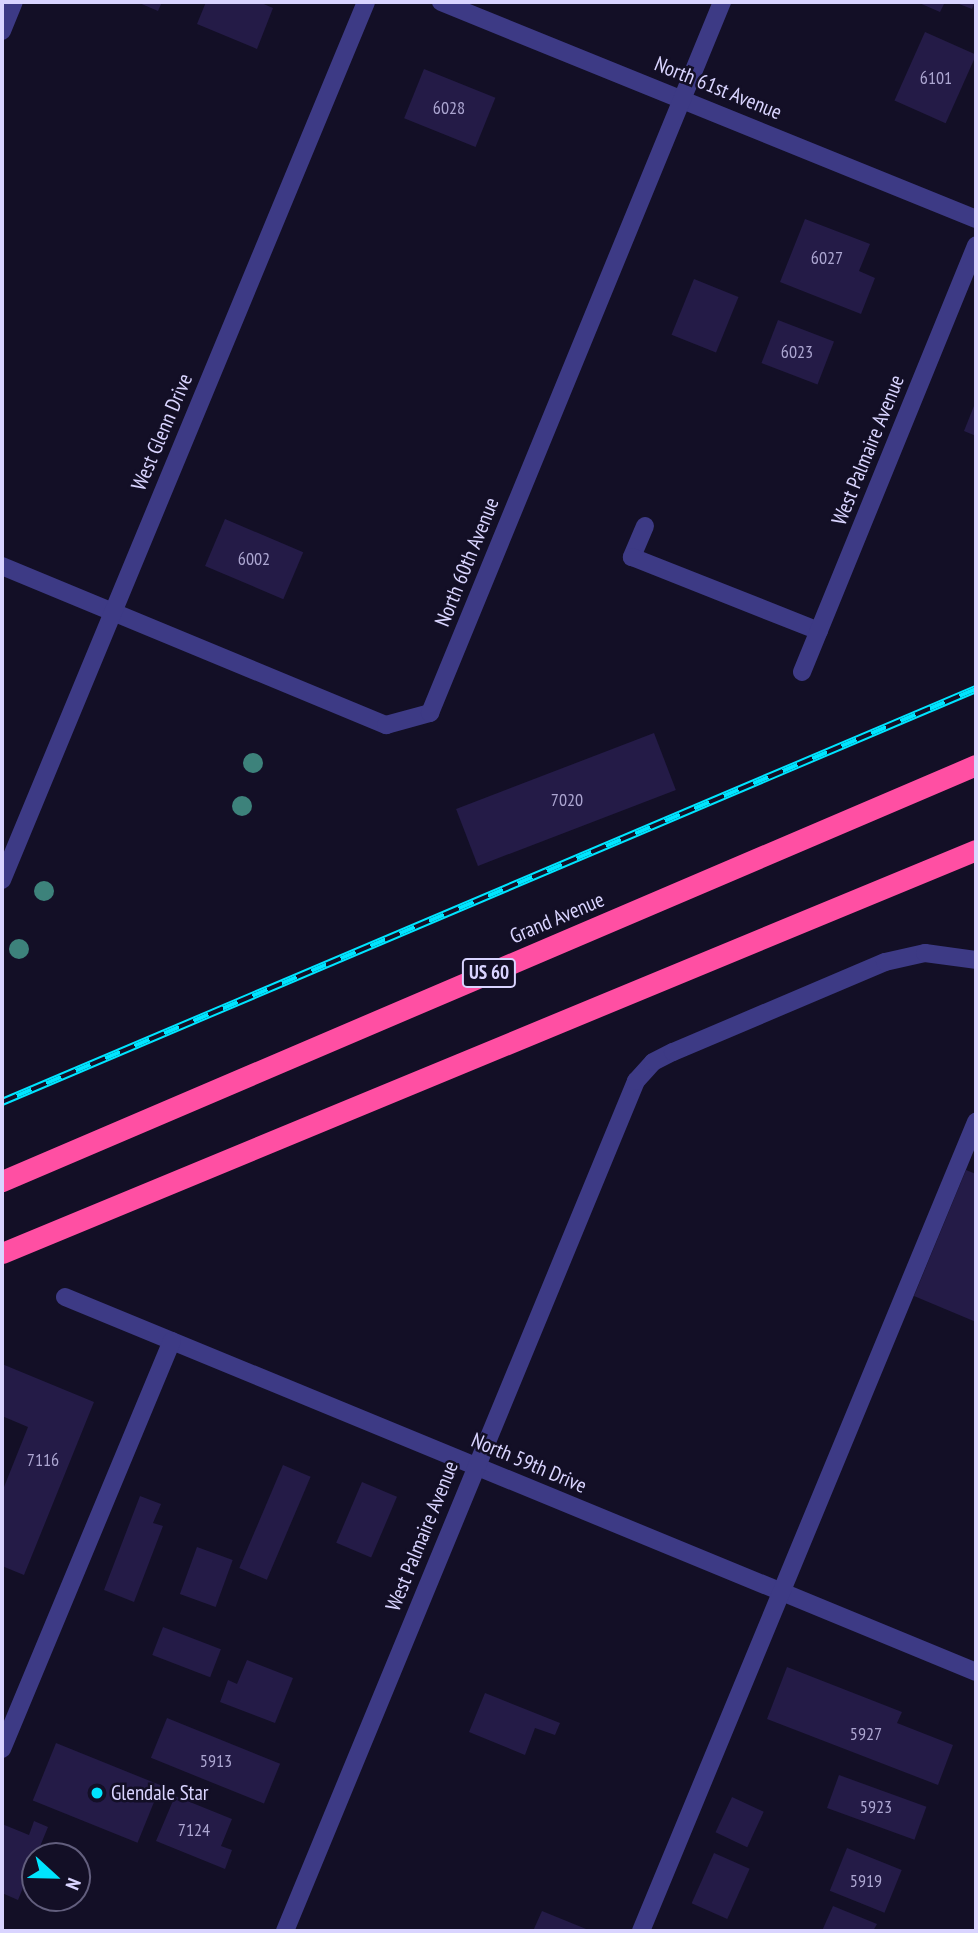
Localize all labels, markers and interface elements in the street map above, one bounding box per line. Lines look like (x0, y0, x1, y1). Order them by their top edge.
street label: North 61st Avenue (650, 51, 786, 125)
house number: 6101 (920, 67, 952, 89)
house number: 6028 (433, 97, 465, 119)
house number: 6027 (811, 247, 843, 269)
house number: 6023 (781, 341, 813, 363)
street label: West Glenn Drive (126, 370, 198, 494)
street label: West Palmaire Avenue (826, 371, 910, 529)
street label: North 60th Avenue (430, 494, 504, 630)
house number: 6002 (238, 548, 270, 570)
house number: 7020 (551, 789, 583, 811)
street label: Grand Avenue (506, 887, 608, 949)
road number: US 60 (461, 958, 517, 988)
street label: North 59th Drive (468, 1427, 590, 1499)
house number: 7116 (27, 1449, 59, 1471)
street label: West Palmaire Avenue (380, 1457, 464, 1615)
house number: 5927 (850, 1723, 882, 1745)
house number: 5913 (200, 1750, 232, 1772)
place label: Glendale Star (111, 1780, 209, 1806)
marker: Glendale Star (89, 1785, 105, 1801)
house number: 5923 (860, 1796, 892, 1818)
house number: 7124 (178, 1819, 210, 1841)
north arrow (21, 1842, 91, 1912)
house number: 5919 (850, 1870, 882, 1892)
text: N (61, 1875, 87, 1893)

